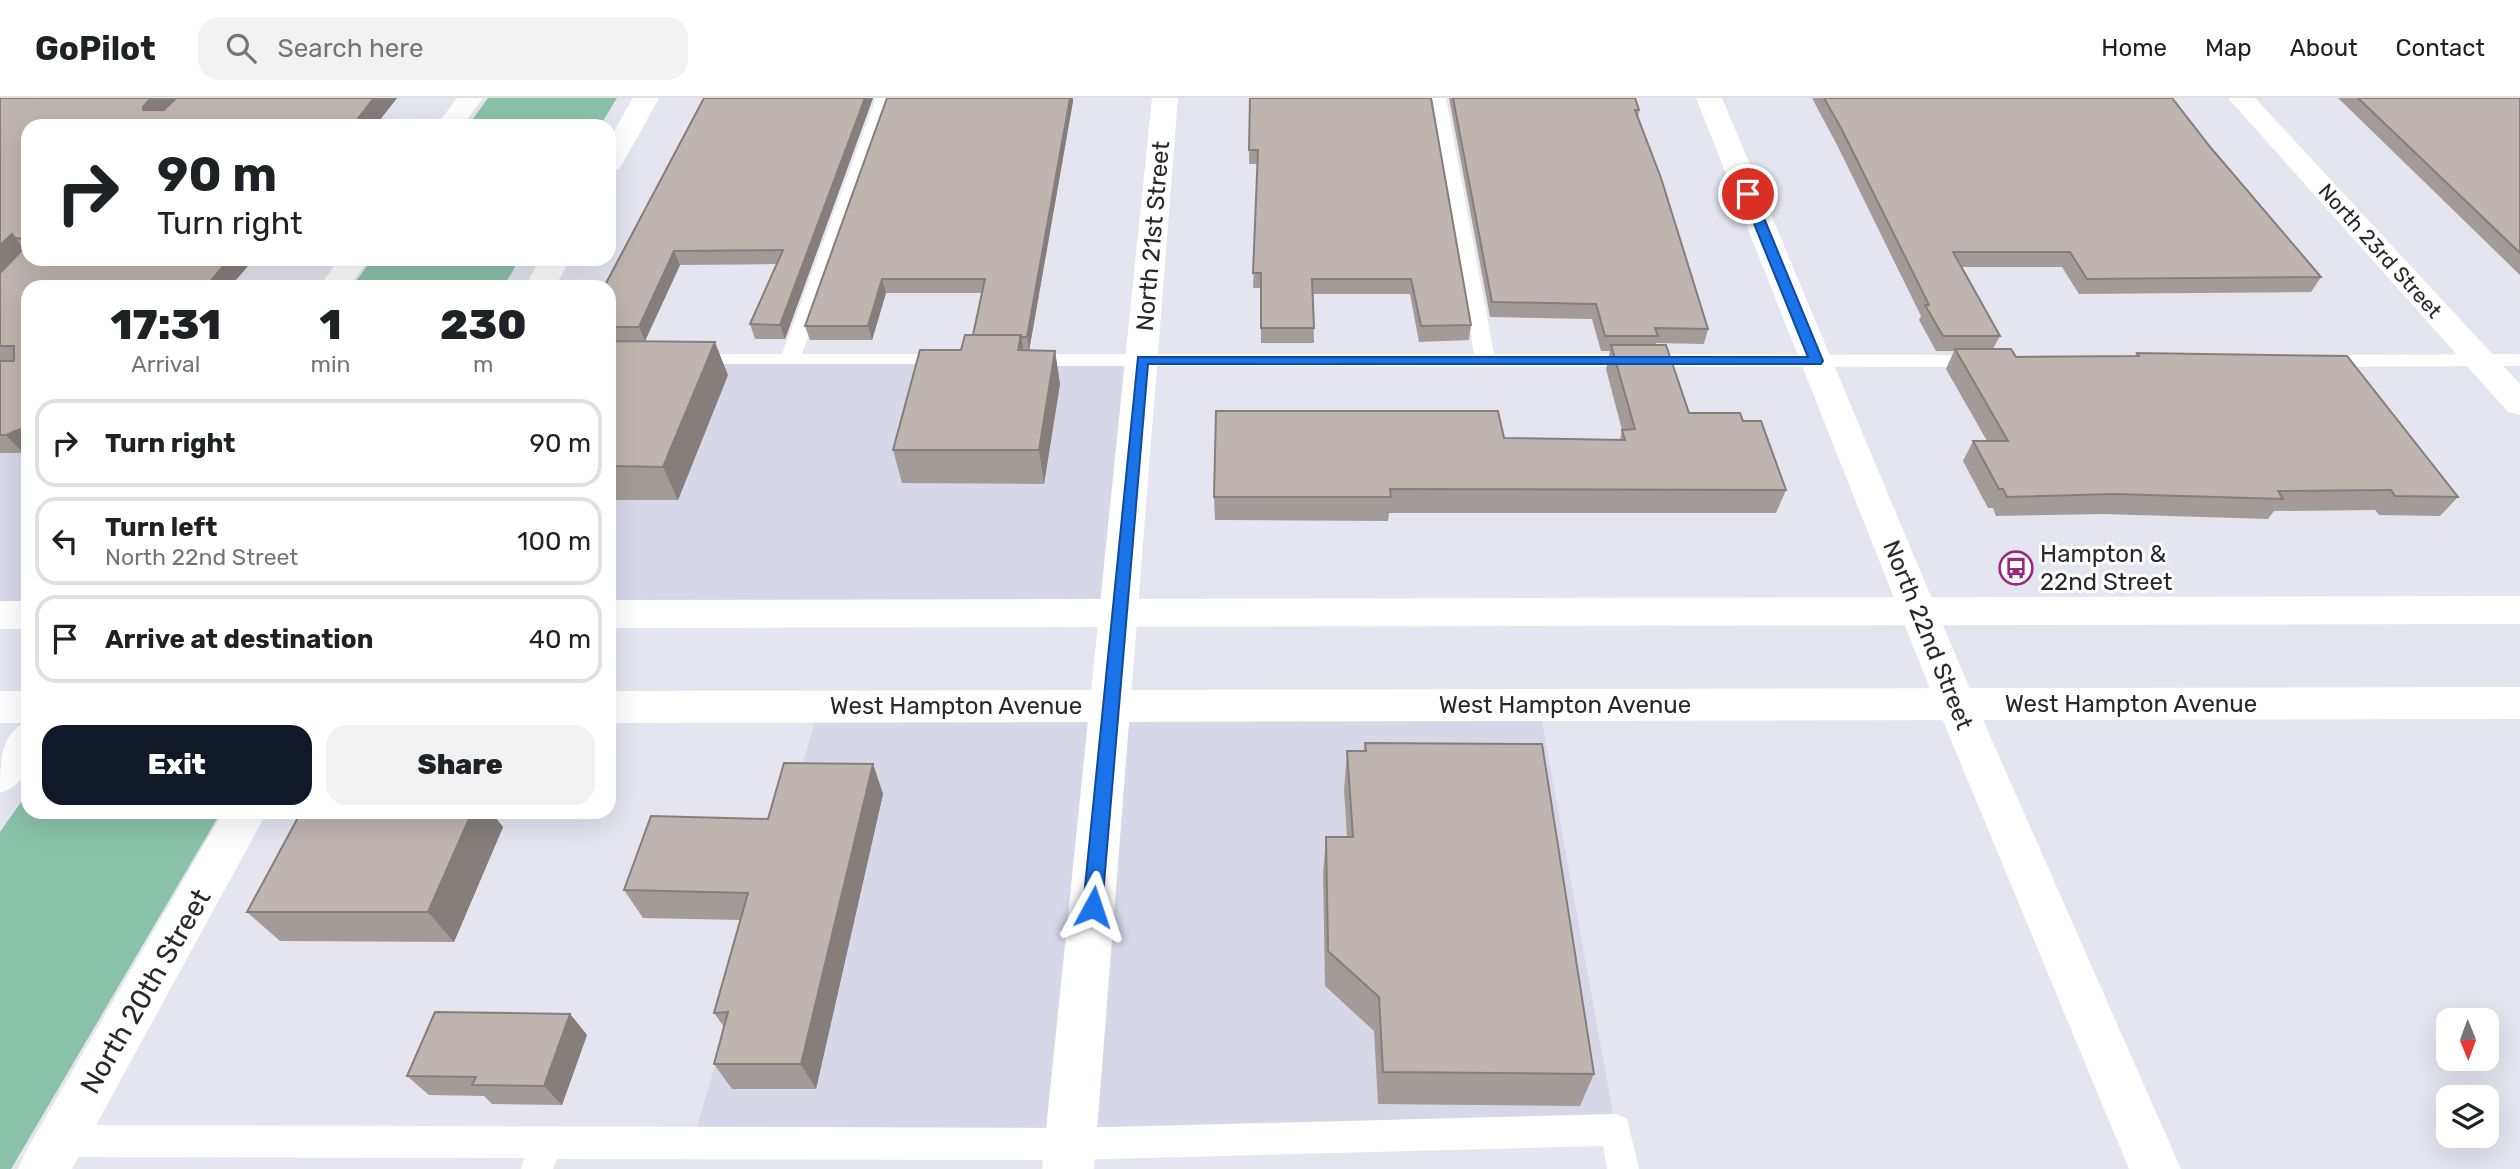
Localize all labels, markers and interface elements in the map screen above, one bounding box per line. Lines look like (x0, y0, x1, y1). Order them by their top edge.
search box (198, 17, 688, 80)
text: GoPilot (35, 29, 156, 68)
icon: search (222, 29, 260, 67)
text: Search here (278, 33, 423, 64)
text: Home (2101, 34, 2167, 62)
text: Map (2205, 34, 2252, 62)
text: About (2290, 34, 2358, 62)
text: Contact (2396, 34, 2485, 62)
street label: North 21st Street (1131, 140, 1175, 332)
text: 90 m (157, 145, 277, 203)
icon: right (42, 147, 133, 238)
pin (1718, 164, 1778, 224)
icon: arrive (1729, 175, 1767, 213)
street label: North 23rd Street (2314, 178, 2447, 323)
text: Turn right (157, 204, 302, 242)
text: 17:31 (110, 300, 221, 350)
text: 1 (319, 300, 342, 350)
text: 230 (440, 300, 527, 350)
text: Arrival (131, 350, 200, 378)
text: min (311, 350, 350, 378)
text: m (473, 350, 493, 378)
icon: right (46, 424, 84, 462)
text: Turn right (105, 428, 235, 459)
text: 90 m (530, 428, 591, 459)
text: Turn left (105, 512, 217, 543)
icon: left (46, 522, 84, 560)
text: 100 m (517, 526, 591, 557)
street label: North 22nd Street (1877, 536, 1979, 734)
place label: Hampton & 22nd Street (2040, 540, 2172, 596)
text: North 22nd Street (105, 543, 298, 571)
bus stop icon: Hampton & 22nd Street (1997, 549, 2035, 587)
icon: arrive (46, 620, 84, 658)
text: Arrive at destination (105, 624, 373, 655)
text: 40 m (529, 624, 591, 655)
street label: West Hampton Avenue (2005, 690, 2257, 718)
street label: West Hampton Avenue (1439, 691, 1691, 719)
street label: West Hampton Avenue (830, 692, 1082, 720)
button: Exit (42, 725, 312, 805)
button: Share (326, 725, 595, 805)
position arrow (1056, 870, 1130, 944)
street label: North 20th Street (73, 883, 218, 1100)
north arrow (2436, 1008, 2499, 1071)
map controls (2436, 1008, 2499, 1148)
button: layers (2436, 1085, 2499, 1148)

